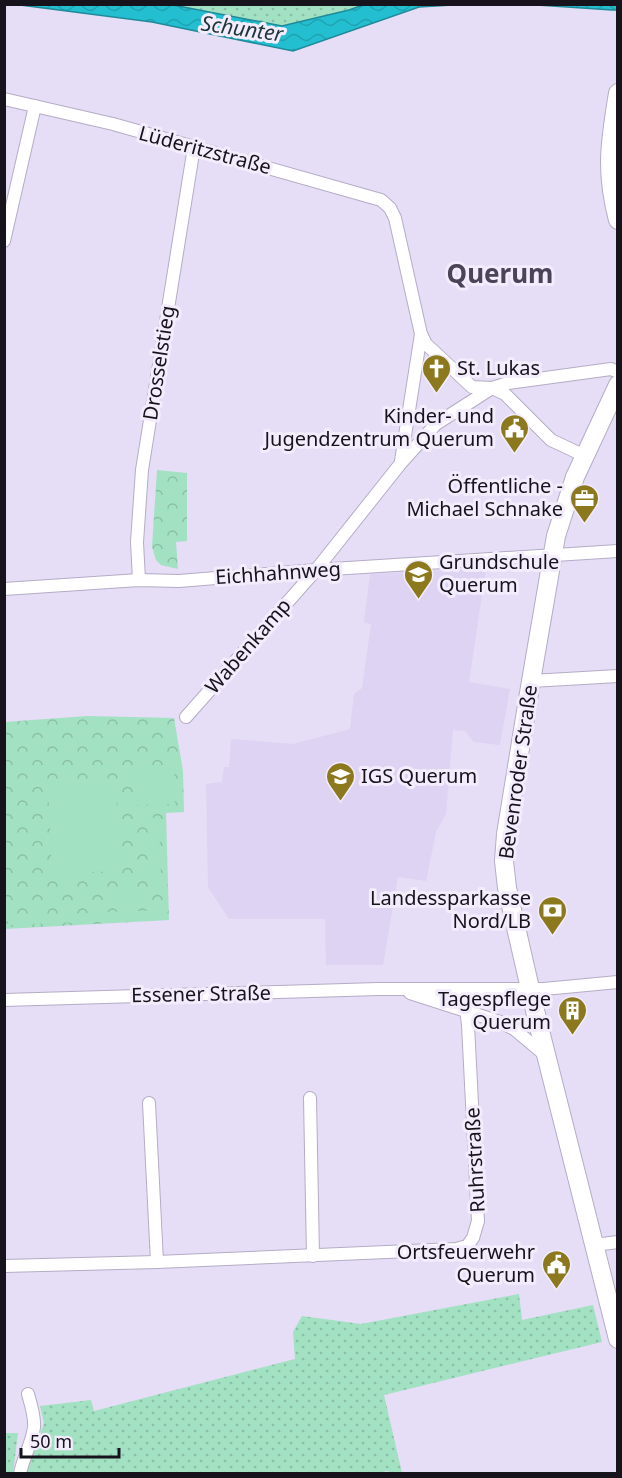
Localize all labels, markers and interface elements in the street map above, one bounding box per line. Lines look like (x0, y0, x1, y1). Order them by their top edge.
water label: Schunter (199, 8, 287, 48)
street label: Lüderitzstraße (136, 119, 274, 180)
district label: Querum (447, 255, 553, 291)
street label: Drosselstieg (136, 304, 181, 422)
church icon: St. Lukas (420, 352, 452, 394)
place label: St. Lukas (457, 354, 540, 381)
place label: Kinder- und Jugendzentrum Querum (263, 402, 494, 452)
public building icon: Kinder- und Jugendzentrum Querum (499, 412, 531, 454)
place label: Öffentliche - Michael Schnake (406, 472, 563, 522)
office icon: Öffentliche - Michael Schnake (568, 482, 600, 524)
place label: Grundschule Querum (439, 548, 559, 598)
street label: Eichhahnweg (214, 555, 342, 590)
school or university icon: Grundschule Querum (402, 558, 434, 600)
street label: Wabenkamp (199, 592, 297, 699)
street label: Bevenroder Straße (492, 683, 543, 861)
school or university icon: IGS Querum (324, 760, 356, 802)
place label: IGS Querum (361, 762, 477, 789)
place label: Landessparkasse Nord/LB (370, 884, 531, 934)
bank icon: Landessparkasse Nord/LB (536, 894, 568, 936)
street label: Essener Straße (131, 979, 271, 1008)
place label: Tagespflege Querum (438, 985, 551, 1035)
building icon: Tagespflege Querum (556, 994, 588, 1036)
street label: Ruhrstraße (458, 1107, 491, 1213)
place label: Ortsfeuerwehr Querum (397, 1238, 535, 1288)
public building icon: Ortsfeuerwehr Querum (540, 1248, 572, 1290)
scale bar (21, 1421, 118, 1459)
text: 50 m (30, 1429, 72, 1453)

